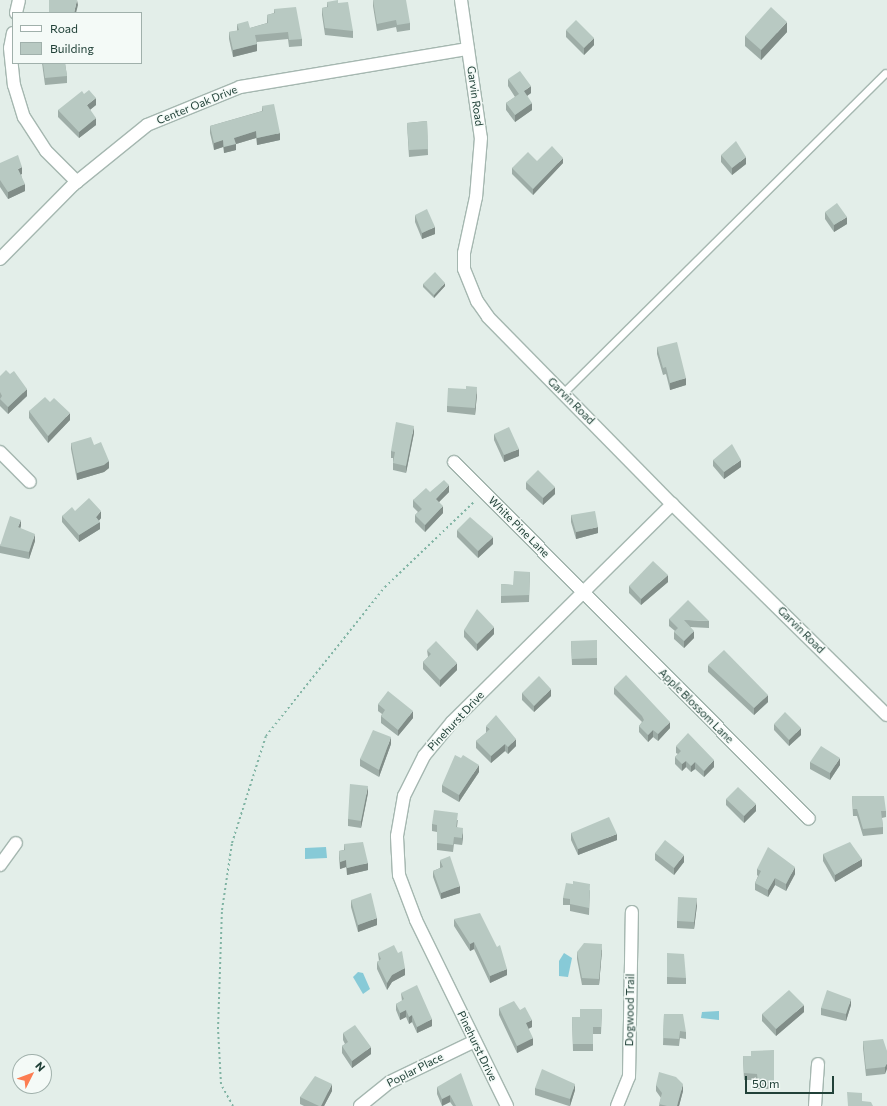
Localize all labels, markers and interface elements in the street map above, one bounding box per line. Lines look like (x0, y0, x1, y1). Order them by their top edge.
legend (12, 12, 142, 64)
text: Road (50, 21, 78, 35)
text: Building (50, 41, 94, 55)
street label: Garvin Road (464, 65, 486, 127)
street label: Center Oak Drive (155, 83, 239, 127)
street label: Garvin Road (545, 375, 597, 427)
street label: White Pine Lane (486, 494, 552, 560)
street label: Garvin Road (775, 604, 827, 656)
street label: Apple Blossom Lane (656, 666, 736, 746)
street label: Pinehurst Drive (425, 688, 487, 754)
street label: Dogwood Trail (623, 974, 637, 1046)
street label: Pinehurst Drive (454, 1009, 500, 1083)
street label: Poplar Place (385, 1050, 445, 1090)
north arrow (12, 1054, 52, 1094)
text: N (33, 1059, 48, 1074)
scale bar (747, 1068, 836, 1094)
text: 50 m (752, 1076, 780, 1090)

